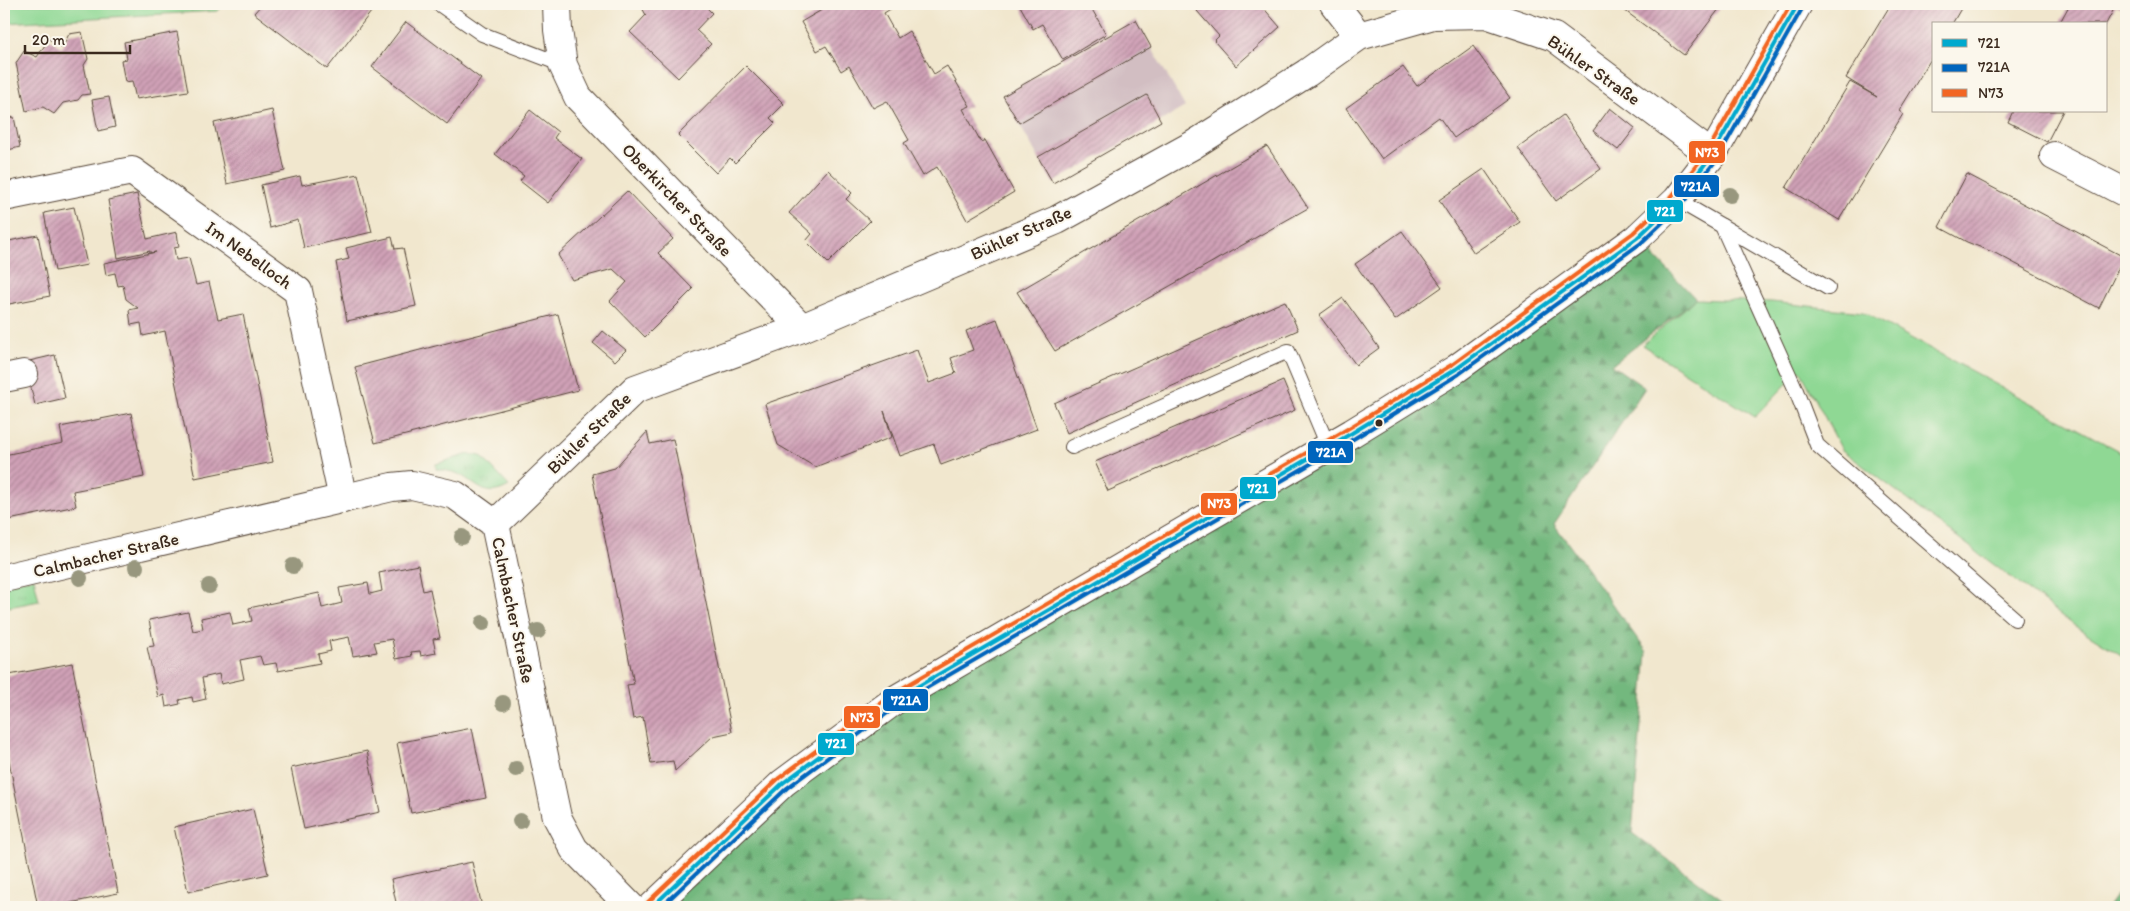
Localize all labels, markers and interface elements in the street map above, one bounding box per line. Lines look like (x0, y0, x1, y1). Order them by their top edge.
scale bar (25, 22, 130, 54)
legend (1932, 22, 2108, 112)
street label: Bühler Straße (1543, 30, 1645, 110)
text: 20 m (32, 31, 66, 49)
text: 721 (1978, 34, 2000, 52)
text: 721A (1978, 58, 2010, 76)
text: N73 (1978, 84, 2004, 102)
street label: Oberkircher Straße (617, 139, 737, 261)
line badge: N73 (1688, 140, 1726, 164)
text: N73 (1695, 144, 1719, 161)
line badge: 721A (1673, 174, 1720, 198)
text: 721A (1680, 178, 1712, 195)
line badge: 721 (1646, 199, 1684, 223)
street label: Bühler Straße (967, 201, 1075, 265)
text: 721 (1654, 203, 1676, 220)
street label: Im Nebelloch (201, 216, 297, 294)
street label: Bühler Straße (542, 387, 636, 479)
unlabelled marker (1374, 418, 1384, 428)
line badge: 721A (1307, 440, 1354, 464)
text: 721A (1315, 444, 1347, 461)
line badge: 721 (1239, 476, 1277, 500)
text: 721 (1247, 480, 1269, 497)
line badge: N73 (1200, 492, 1238, 516)
text: N73 (1207, 495, 1231, 512)
street label: Calmbacher Straße (31, 528, 181, 582)
street label: Calmbacher Straße (487, 535, 539, 685)
line badge: 721A (882, 688, 929, 712)
text: 721A (890, 692, 922, 709)
line badge: N73 (843, 705, 881, 729)
text: N73 (850, 709, 874, 726)
line badge: 721 (817, 732, 855, 756)
text: 721 (825, 735, 847, 752)

